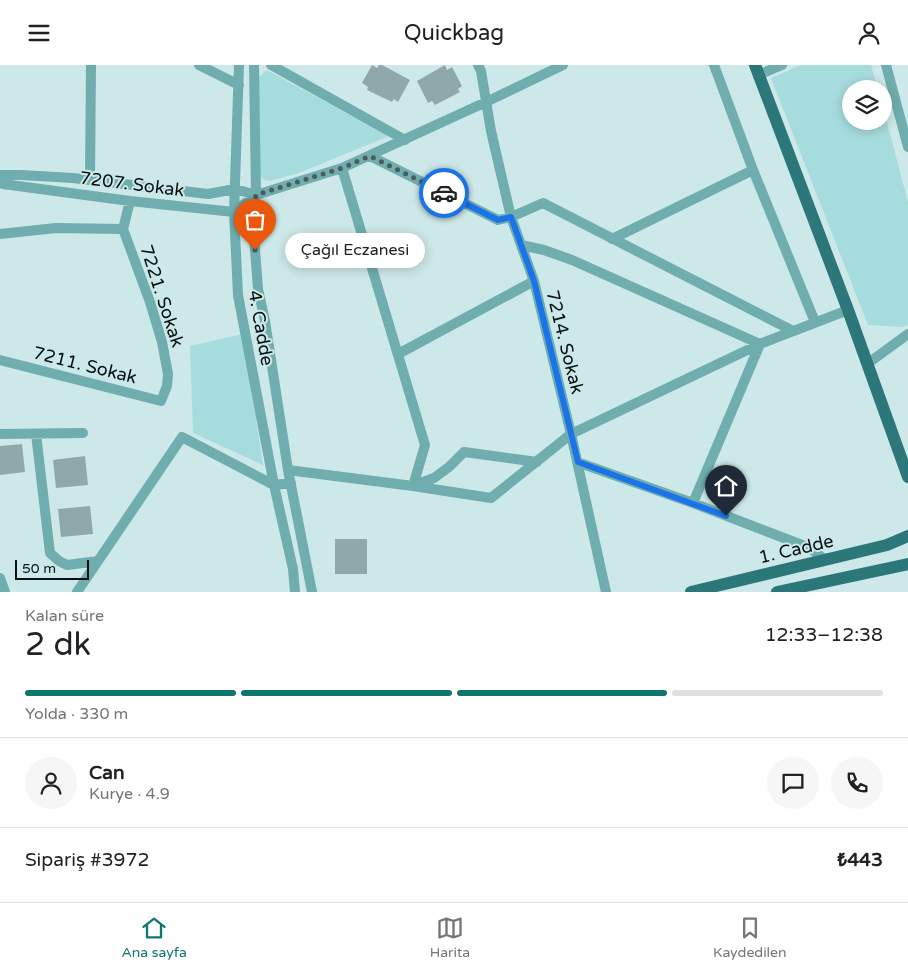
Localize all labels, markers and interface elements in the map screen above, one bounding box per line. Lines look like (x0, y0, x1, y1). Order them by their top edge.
icon: menu (25, 19, 53, 47)
icon: person (855, 19, 883, 47)
text: Quickbag (404, 20, 504, 46)
map controls (842, 80, 892, 130)
button: layers (842, 80, 892, 130)
street label: 7207. Sokak (78, 167, 186, 201)
courier (419, 168, 469, 218)
icon: car (430, 179, 458, 207)
pin (234, 199, 276, 250)
icon: bag (241, 206, 269, 234)
callout: Çağıl Eczanesi (285, 233, 425, 267)
text: Çağıl Eczanesi (301, 240, 409, 260)
street label: 7221. Sokak (135, 242, 189, 350)
street label: 7214. Sokak (541, 288, 589, 396)
street label: 4. Cadde (244, 289, 278, 367)
street label: 7211. Sokak (31, 341, 139, 389)
pin (705, 465, 747, 516)
icon: home (712, 472, 740, 500)
street label: 1. Cadde (756, 530, 836, 568)
scale bar (15, 557, 89, 580)
text: 50 m (22, 560, 56, 577)
text: Kalan süre (25, 606, 104, 626)
text: 12:33–12:38 (765, 624, 883, 646)
text: 2 dk (25, 626, 91, 664)
text: Yolda · 330 m (25, 704, 128, 724)
button: person (25, 757, 77, 809)
button: chat (767, 757, 819, 809)
button: phone (831, 757, 883, 809)
text: Can (89, 762, 124, 784)
text: Kurye · 4.9 (89, 784, 170, 804)
text: Sipariş #3972 (25, 849, 149, 871)
text: ₺443 (837, 849, 883, 871)
tab: Ana sayfa (121, 914, 187, 961)
tab: Harita (430, 914, 470, 961)
tab: Kaydedilen (713, 914, 787, 961)

